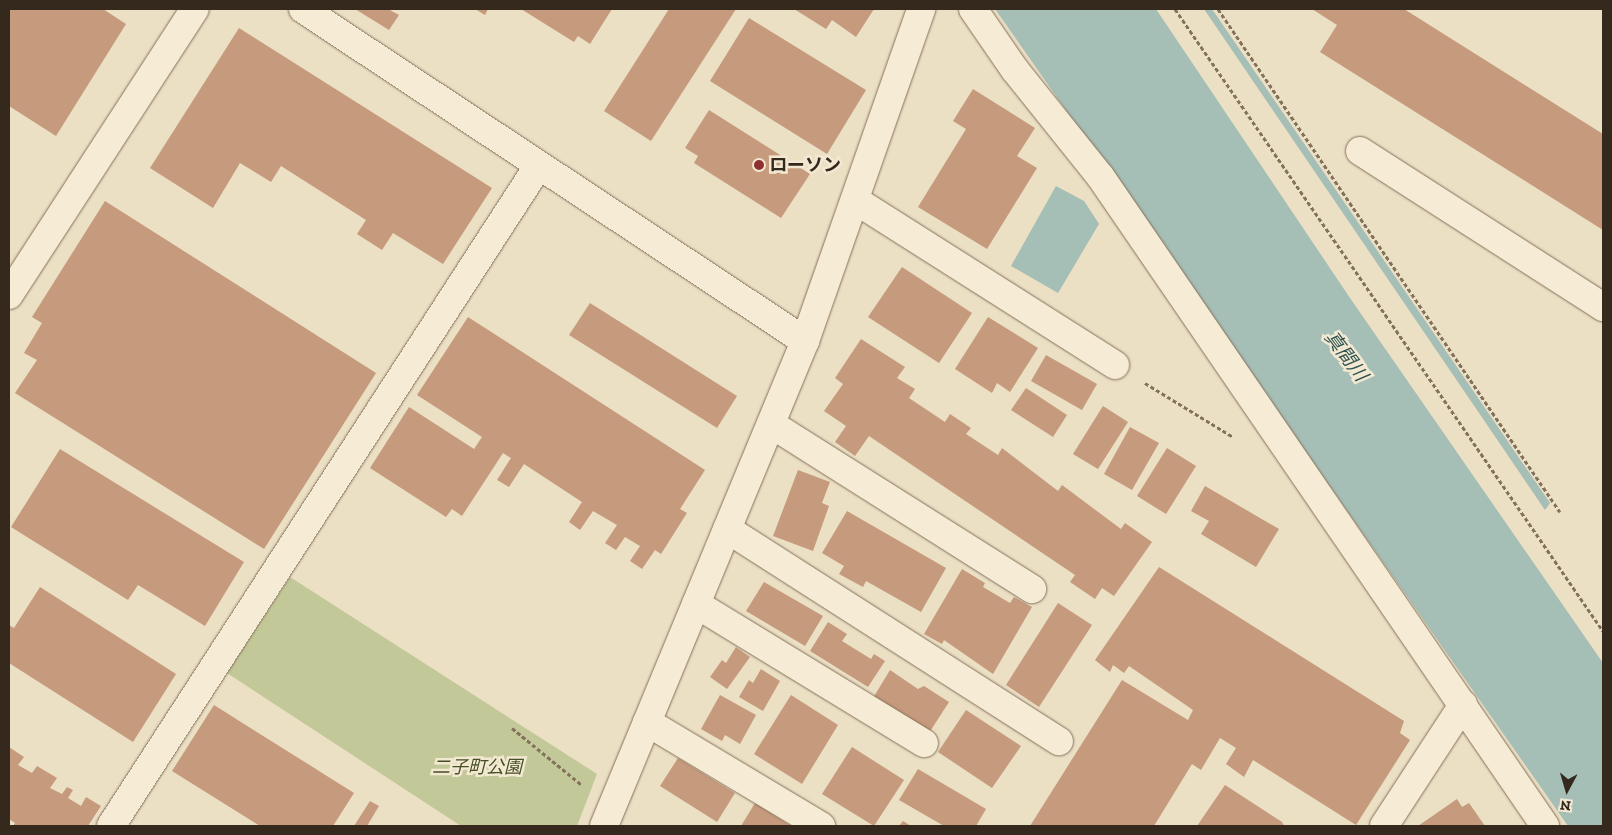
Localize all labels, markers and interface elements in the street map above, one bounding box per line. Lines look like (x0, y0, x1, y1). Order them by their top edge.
place label: ローソン (769, 154, 841, 176)
marker: ローソン (753, 159, 765, 171)
water label: 真間川 (1320, 326, 1372, 386)
park label: 二子町公園 (432, 756, 522, 778)
north arrow (1542, 765, 1592, 815)
text: N (1559, 796, 1572, 814)

